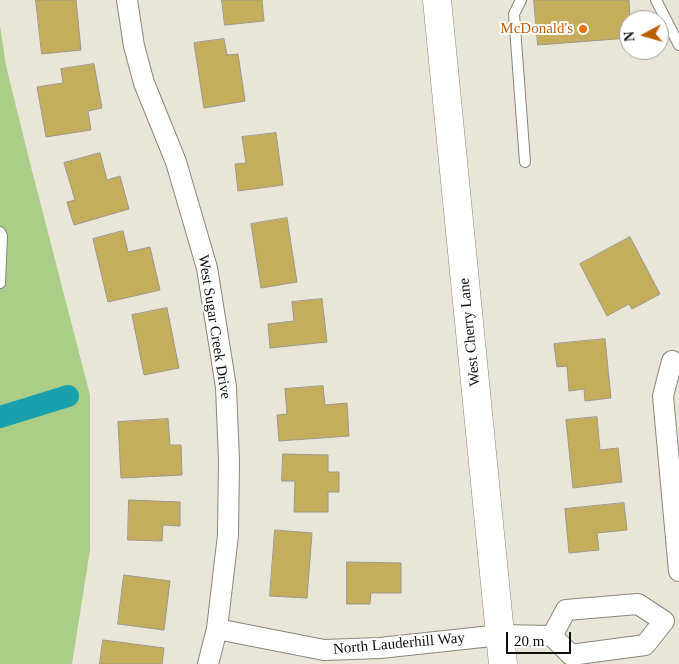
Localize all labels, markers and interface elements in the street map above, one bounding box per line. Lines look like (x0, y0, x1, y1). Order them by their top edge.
north arrow (619, 10, 669, 60)
place label: McDonald's (500, 20, 573, 38)
marker: McDonald's (577, 23, 589, 35)
text: N (622, 31, 638, 42)
street label: West Sugar Creek Drive (194, 254, 234, 400)
street label: West Cherry Lane (455, 277, 485, 387)
scale bar (509, 622, 574, 654)
street label: North Lauderhill Way (332, 629, 466, 659)
text: 20 m (514, 633, 544, 649)

